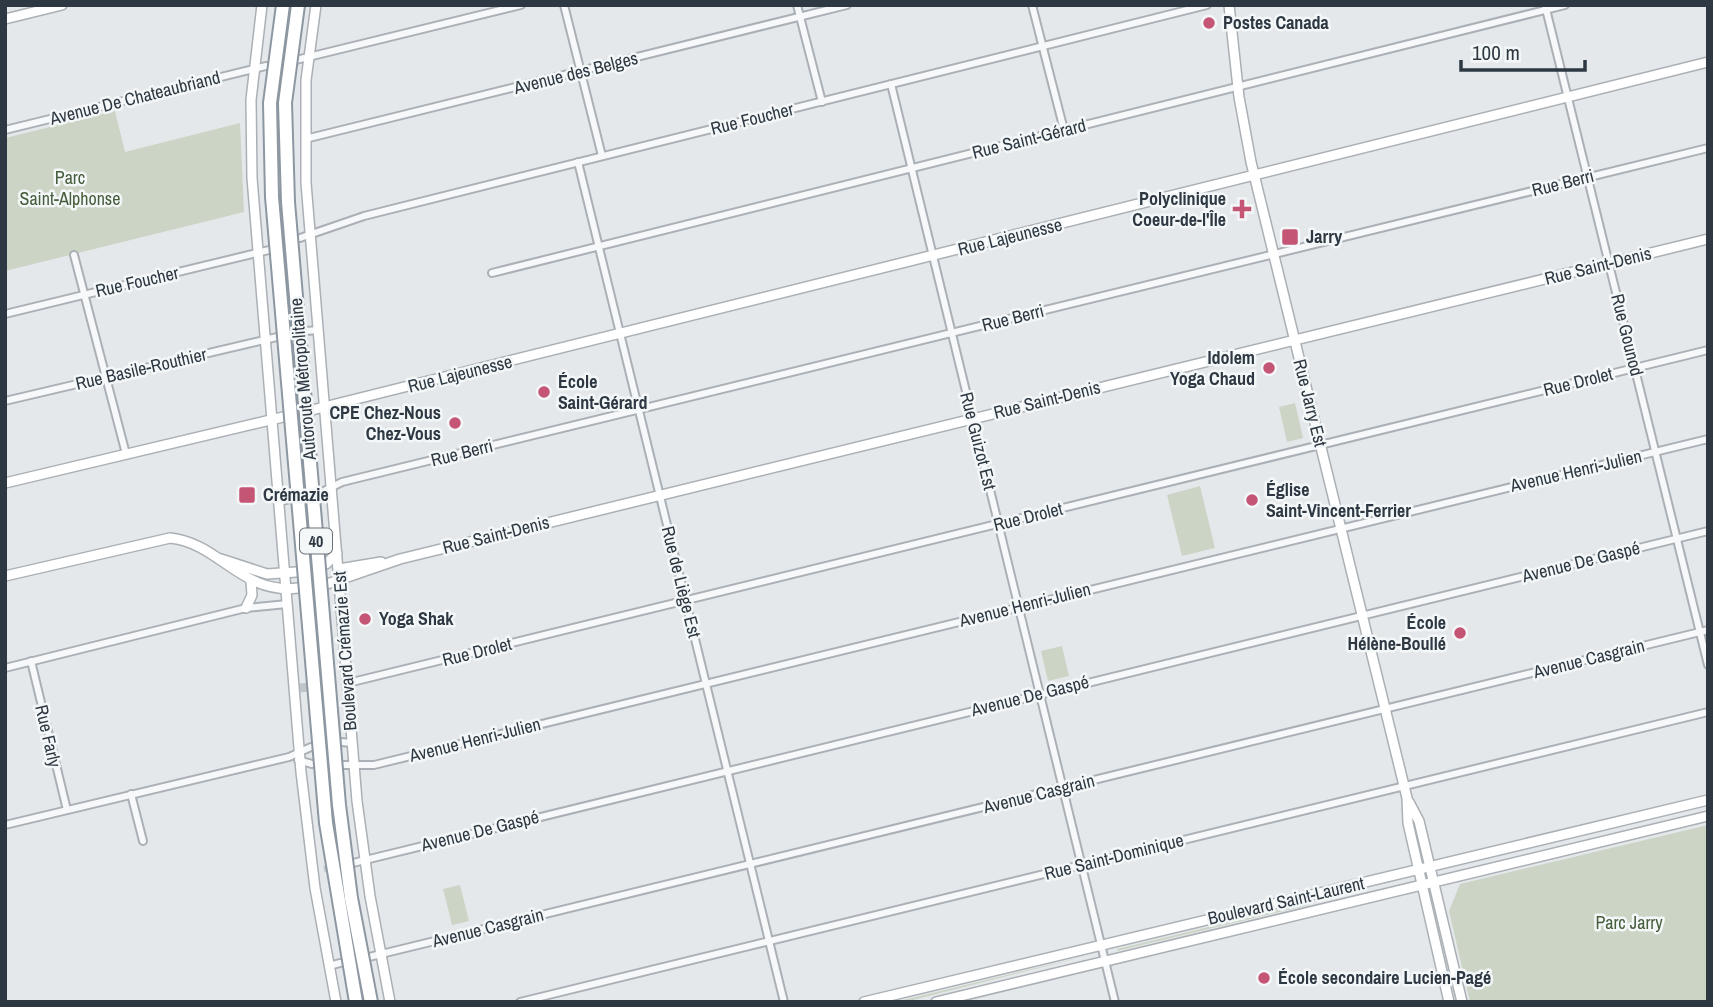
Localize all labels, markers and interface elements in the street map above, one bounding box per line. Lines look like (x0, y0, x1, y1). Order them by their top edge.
place label: Postes Canada (1223, 10, 1330, 35)
marker: Postes Canada (1201, 15, 1217, 31)
scale bar (1461, 28, 1585, 72)
text: 100 m (1472, 38, 1520, 67)
street label: Avenue des Belges (510, 45, 640, 100)
street label: Avenue De Chateaubriand (46, 64, 223, 131)
street label: Rue Foucher (708, 96, 796, 141)
street label: Rue Saint-Gérard (969, 112, 1088, 165)
street label: Rue Berri (1529, 163, 1597, 202)
park label: Parc Saint-Alphonse (20, 165, 120, 211)
place label: Polyclinique Coeur-de-l'Île (1132, 186, 1226, 232)
marker: Polyclinique Coeur-de-l'Île (1232, 199, 1252, 219)
street label: Rue Lajeunesse (955, 211, 1065, 262)
place label: Jarry (1306, 224, 1343, 249)
marker: Jarry (1280, 227, 1300, 247)
street label: Rue Saint-Denis (1542, 240, 1654, 291)
street label: Rue Foucher (93, 260, 181, 303)
street label: Rue Gounod (1605, 291, 1650, 379)
street label: Autoroute Métropolitaine (283, 297, 322, 462)
street label: Rue Berri (979, 298, 1047, 337)
street label: Rue Basile-Routhier (73, 341, 209, 396)
place label: Idolem Yoga Chaud (1170, 345, 1255, 391)
street label: Rue Lajeunesse (405, 348, 515, 399)
street label: Rue Jarry Est (1288, 356, 1333, 449)
marker: Idolem Yoga Chaud (1261, 360, 1277, 376)
street label: Rue Drolet (1541, 361, 1615, 402)
place label: École Saint-Gérard (558, 369, 647, 415)
street label: Rue Saint-Denis (991, 374, 1103, 425)
marker: École Saint-Gérard (536, 384, 552, 400)
street label: Rue Guizot Est (954, 389, 1003, 492)
place label: CPE Chez-Nous Chez-Vous (329, 400, 441, 446)
marker: CPE Chez-Nous Chez-Vous (447, 415, 463, 431)
street label: Rue Berri (428, 433, 496, 472)
street label: Avenue Henri-Julien (1507, 443, 1644, 498)
place label: Église Saint-Vincent-Ferrier (1266, 477, 1411, 523)
place label: Crémazie (263, 482, 329, 507)
marker: Crémazie (237, 485, 257, 505)
marker: Église Saint-Vincent-Ferrier (1244, 492, 1260, 508)
street label: Rue Drolet (991, 496, 1065, 537)
street label: Rue Saint-Denis (440, 509, 552, 560)
street label: Rue de Liège Est (656, 524, 707, 640)
road number: 40 (300, 528, 332, 554)
street label: Avenue De Gaspé (1518, 535, 1642, 588)
street label: Boulevard Crémazie Est (326, 570, 363, 732)
street label: Avenue Henri-Julien (956, 576, 1093, 633)
place label: Yoga Shak (379, 606, 454, 631)
place label: École Hélène-Boullé (1348, 610, 1446, 656)
marker: Yoga Shak (357, 611, 373, 627)
marker: École Hélène-Boullé (1452, 625, 1468, 641)
street label: Rue Drolet (440, 631, 514, 672)
street label: Avenue Casgrain (1530, 633, 1647, 685)
street label: Avenue De Gaspé (967, 669, 1091, 722)
street label: Rue Farly (29, 702, 68, 770)
street label: Avenue Henri-Julien (406, 711, 543, 768)
street label: Avenue Casgrain (980, 768, 1097, 820)
street label: Avenue De Gaspé (417, 804, 541, 857)
street label: Rue Saint-Dominique (1042, 827, 1186, 886)
street label: Boulevard Saint-Laurent (1205, 870, 1367, 931)
street label: Avenue Casgrain (429, 902, 546, 954)
park label: Parc Jarry (1595, 910, 1663, 935)
place label: École secondaire Lucien-Pagé (1278, 965, 1491, 990)
marker: École secondaire Lucien-Pagé (1256, 970, 1272, 986)

